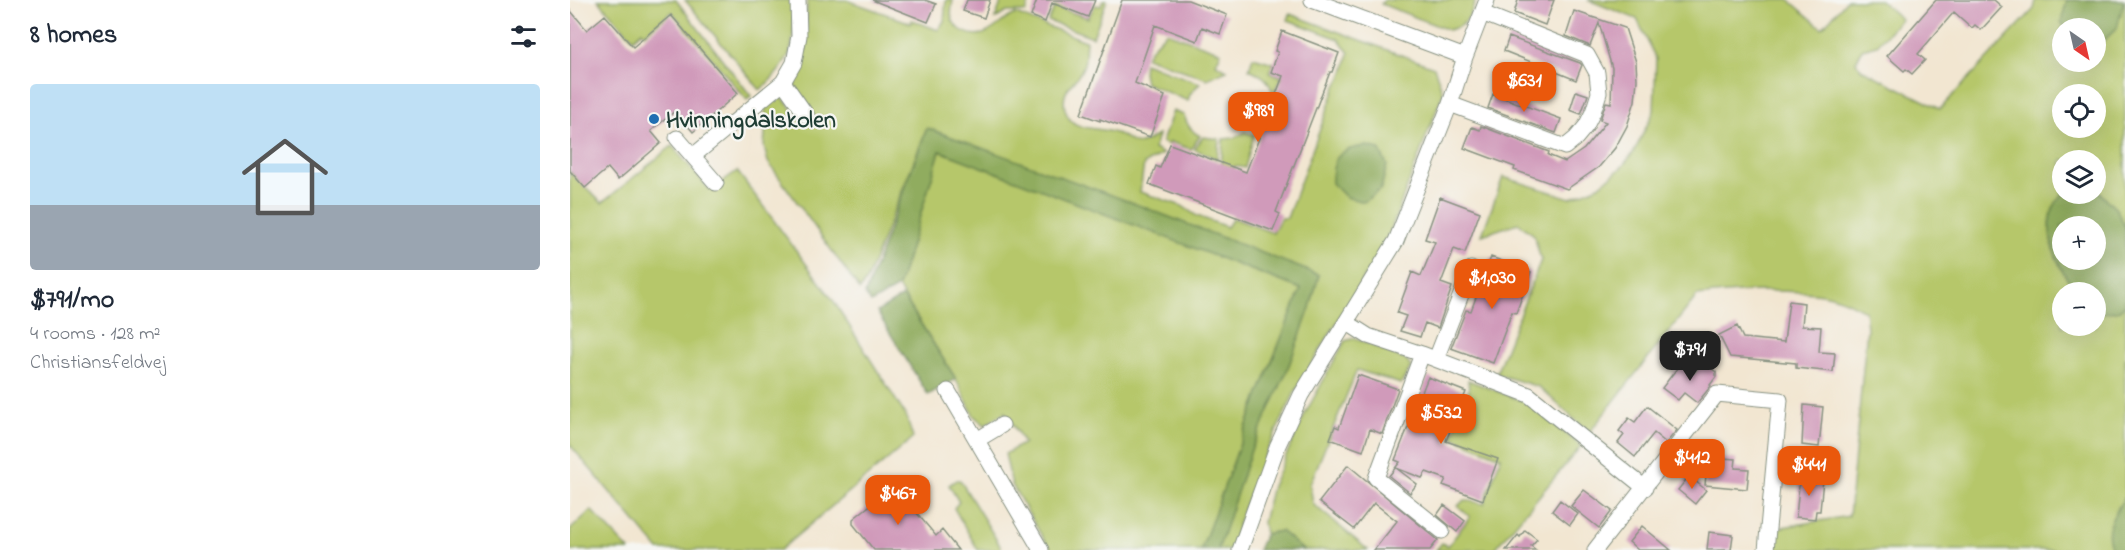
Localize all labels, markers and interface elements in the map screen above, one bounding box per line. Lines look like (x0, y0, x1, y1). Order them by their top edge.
text: 8 homes (30, 17, 117, 55)
north arrow (2052, 18, 2106, 72)
map controls (2052, 18, 2106, 336)
icon: filters (507, 20, 540, 53)
pin: $631 (1488, 62, 1560, 113)
text: $631 (1506, 67, 1542, 96)
button: locate (2052, 84, 2106, 138)
pin: $989 (1222, 92, 1294, 143)
text: $989 (1242, 97, 1274, 126)
place label: Hvinningdalskolen (666, 104, 836, 140)
marker: Hvinningdalskolen (647, 112, 661, 126)
icon: home (231, 123, 339, 231)
button: layers (2052, 150, 2106, 204)
button: + (2052, 216, 2106, 270)
pin: $1,030 (1443, 259, 1541, 310)
text: $1,030 (1468, 264, 1516, 293)
text: $791/mo (30, 282, 114, 320)
button: − (2052, 282, 2106, 336)
text: 4 rooms · 128 m² (30, 320, 160, 349)
pin: $791 (1654, 331, 1726, 382)
text: $791 (1674, 336, 1706, 365)
text: Christiansfeldvej (30, 349, 166, 378)
pin: $532 (1405, 394, 1477, 445)
text: $532 (1420, 399, 1462, 428)
pin: $412 (1656, 439, 1728, 490)
text: $412 (1674, 444, 1710, 473)
pin: $441 (1773, 446, 1845, 497)
text: $441 (1792, 451, 1826, 480)
pin: $467 (862, 475, 934, 526)
text: $467 (879, 480, 917, 509)

